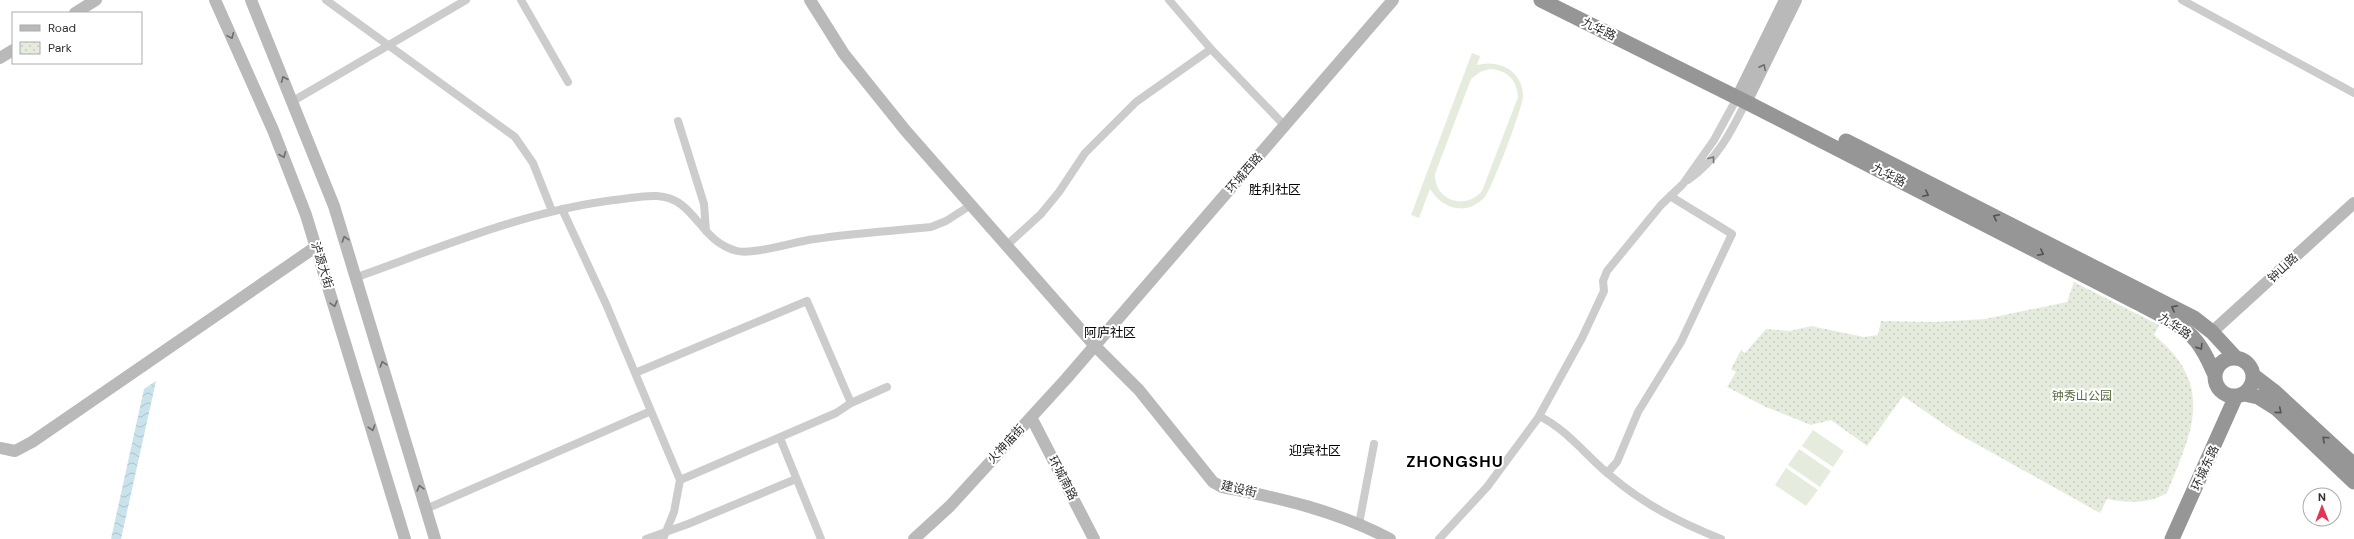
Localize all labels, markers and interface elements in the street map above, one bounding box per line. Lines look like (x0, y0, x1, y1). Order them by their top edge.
legend (12, 12, 142, 64)
street label: 九华路 (1579, 14, 1619, 44)
text: Road (48, 20, 76, 36)
one-way arrow (226, 31, 234, 39)
text: Park (48, 40, 72, 56)
one-way arrow (1758, 63, 1766, 71)
one-way arrow (280, 75, 288, 82)
street label: 环城西路 (1222, 150, 1266, 196)
one-way arrow (279, 151, 287, 158)
one-way arrow (1707, 156, 1714, 163)
street label: 九华路 (1869, 160, 1909, 190)
district label: 胜利社区 (1249, 181, 1301, 198)
one-way arrow (1921, 189, 1929, 197)
one-way arrow (1992, 215, 2000, 222)
one-way arrow (341, 236, 350, 243)
street label: 泸源大街 (307, 240, 337, 290)
one-way arrow (2037, 248, 2045, 256)
street label: 钟山路 (2264, 250, 2302, 286)
one-way arrow (329, 300, 338, 307)
one-way arrow (2171, 305, 2178, 313)
street label: 九华路 (2156, 309, 2194, 343)
district label: 阿庐社区 (1084, 324, 1136, 341)
one-way arrow (2195, 343, 2203, 350)
one-way arrow (379, 360, 388, 367)
park label: 钟秀山公园 (2052, 388, 2112, 404)
one-way arrow (2274, 406, 2281, 413)
street label: 火神庙街 (984, 421, 1028, 467)
one-way arrow (368, 425, 376, 432)
one-way arrow (2323, 437, 2330, 444)
district label: 迎宾社区 (1289, 442, 1341, 459)
street label: 环城东路 (2188, 443, 2222, 493)
district label: ZHONGSHU (1406, 451, 1504, 472)
street label: 环城南路 (1045, 453, 1081, 503)
street label: 建设街 (1220, 477, 1258, 501)
one-way arrow (416, 485, 425, 492)
north arrow (2302, 487, 2342, 527)
text: N (2318, 490, 2326, 504)

